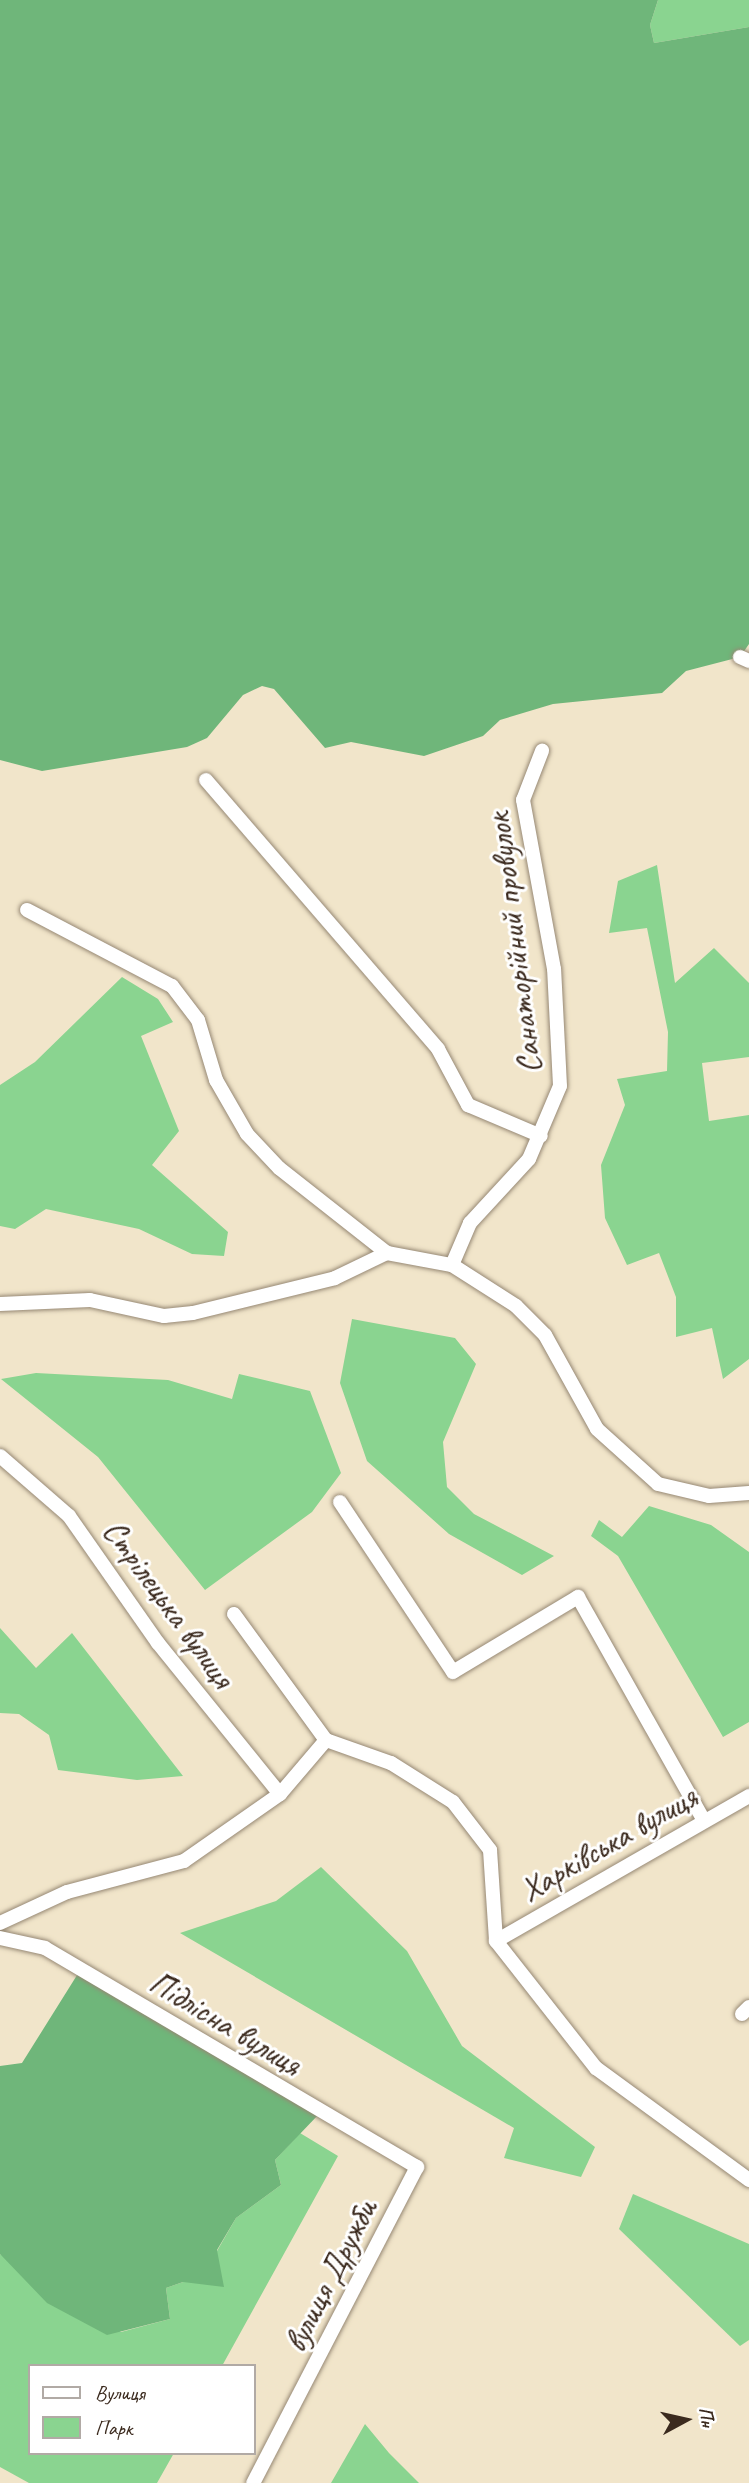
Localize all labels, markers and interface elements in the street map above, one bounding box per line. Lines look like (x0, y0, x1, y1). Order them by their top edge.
street label: Санаторійний провулок (479, 810, 551, 1076)
street label: Стрілецька вулиця (93, 1512, 243, 1696)
street label: Харківська вулиця (513, 1777, 705, 1911)
street label: Підлісна вулиця (142, 1963, 308, 2085)
street label: вулиця Дружби (276, 2193, 386, 2359)
legend (28, 2364, 256, 2455)
text: Вулиця (95, 2380, 145, 2406)
north arrow (651, 2385, 721, 2455)
text: Пн (694, 2406, 720, 2429)
text: Парк (95, 2415, 132, 2441)

